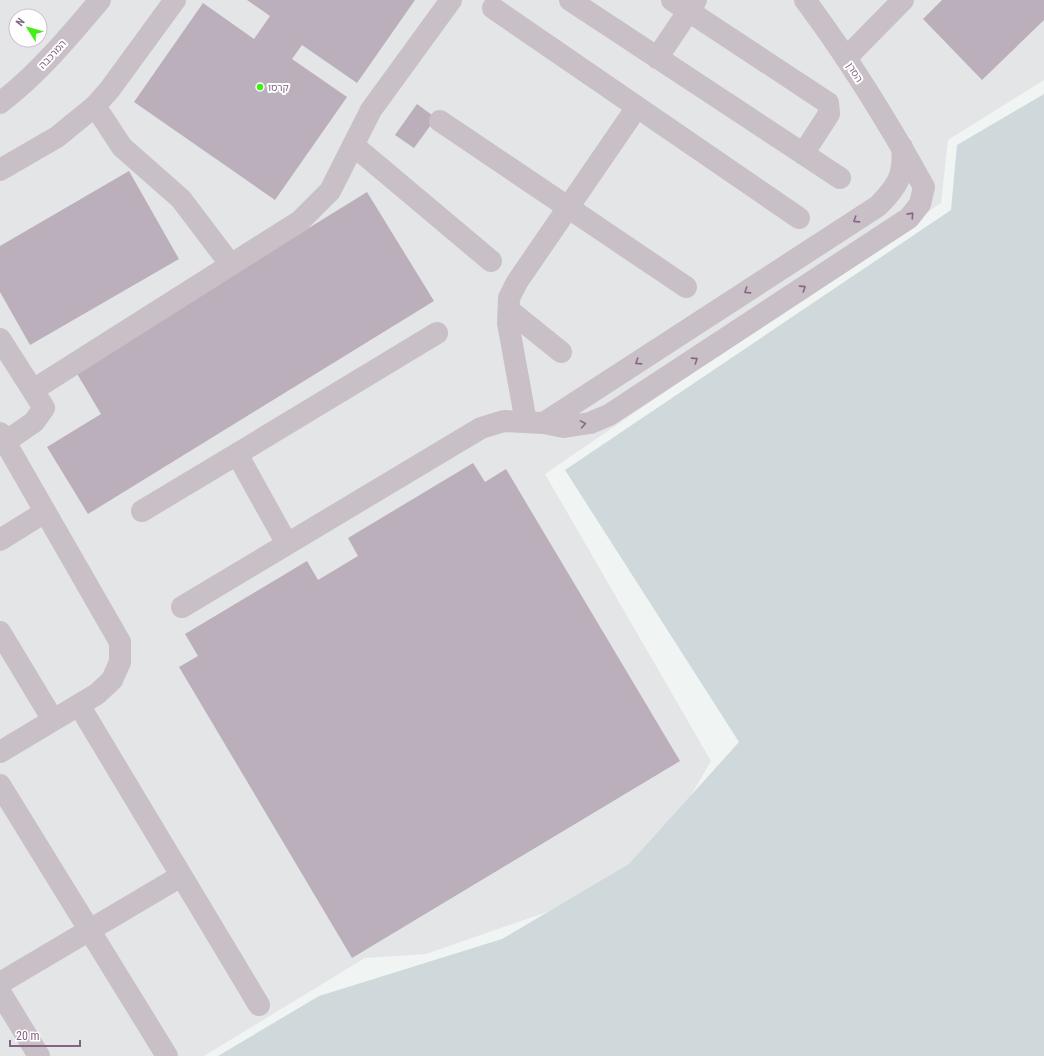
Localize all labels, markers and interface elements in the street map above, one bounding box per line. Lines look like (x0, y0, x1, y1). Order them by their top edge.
north arrow (8, 8, 48, 48)
text: N (13, 15, 28, 29)
street label: המרכבה (36, 38, 68, 71)
street label: הסרן (844, 60, 865, 84)
marker: קרסו (255, 82, 265, 92)
place label: קרסו (268, 82, 289, 93)
one-way arrow (906, 213, 913, 220)
one-way arrow (853, 216, 860, 223)
one-way arrow (799, 285, 806, 293)
one-way arrow (744, 286, 751, 294)
one-way arrow (635, 357, 642, 365)
one-way arrow (690, 357, 697, 364)
one-way arrow (579, 420, 586, 429)
scale bar (10, 1022, 80, 1048)
text: 20 m (16, 1029, 40, 1043)

